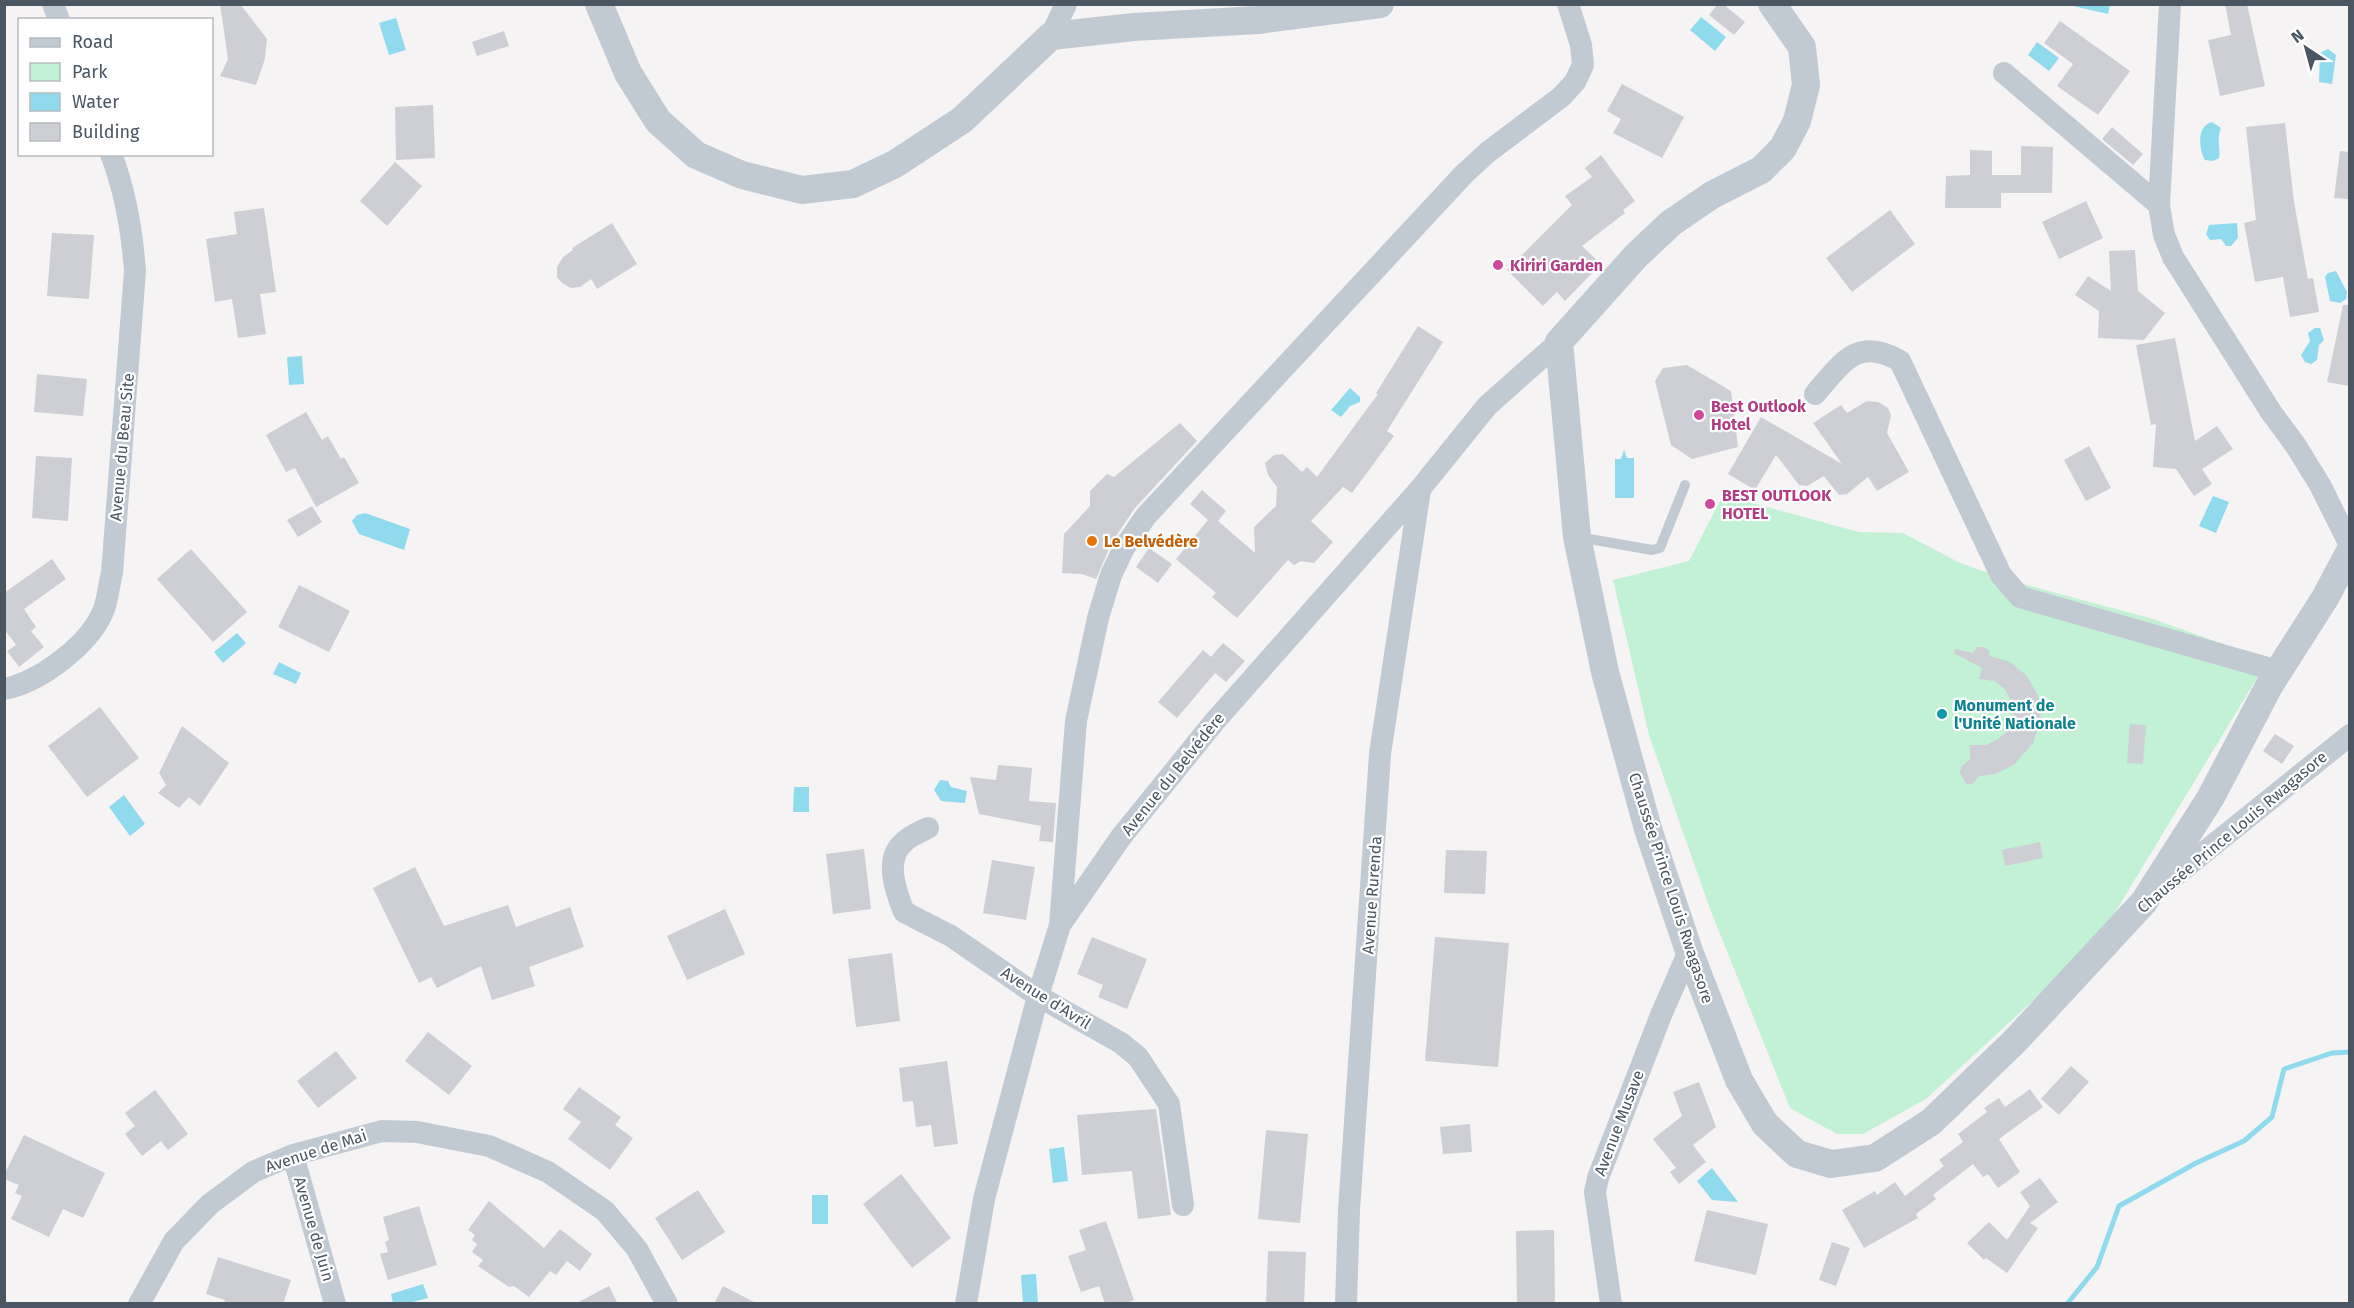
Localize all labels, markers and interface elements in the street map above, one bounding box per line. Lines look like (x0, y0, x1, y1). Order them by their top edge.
legend (18, 18, 213, 156)
north arrow (2276, 18, 2336, 78)
text: N (2288, 25, 2307, 47)
text: Road (72, 31, 114, 53)
text: Park (72, 61, 108, 83)
text: Water (72, 91, 119, 113)
text: Building (72, 121, 140, 143)
place label: Kiriri Garden (1510, 256, 1603, 275)
marker: Kiriri Garden (1491, 258, 1505, 272)
street label: Avenue du Beau Site (106, 372, 138, 522)
place label: Best Outlook Hotel (1711, 397, 1806, 434)
marker: Best Outlook Hotel (1692, 408, 1706, 422)
place label: BEST OUTLOOK HOTEL (1722, 486, 1832, 523)
marker: BEST OUTLOOK HOTEL (1703, 497, 1717, 511)
place label: Le Belvédère (1104, 532, 1198, 551)
marker: Le Belvédère (1085, 534, 1099, 548)
place label: Monument de l'Unité Nationale (1954, 696, 2076, 733)
marker: Monument de l'Unité Nationale (1935, 707, 1949, 721)
street label: Avenue du Belvédère (1118, 709, 1228, 839)
street label: Chaussée Prince Louis Rwagasore (2133, 747, 2331, 917)
street label: Chaussée Prince Louis Rwagasore (1625, 770, 1717, 1006)
street label: Avenue Rurenda (1358, 835, 1386, 955)
street label: Avenue d'Avril (998, 963, 1095, 1033)
street label: Avenue Musave (1590, 1068, 1648, 1178)
street label: Avenue de Mai (263, 1126, 369, 1176)
street label: Avenue de Juin (290, 1174, 338, 1284)

